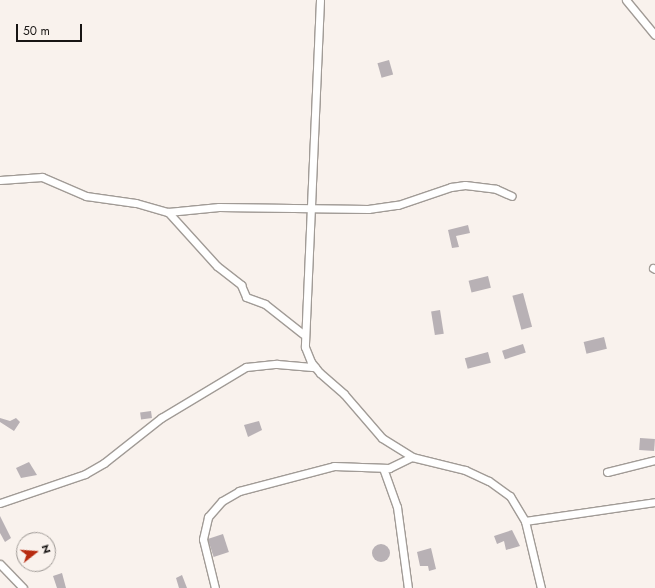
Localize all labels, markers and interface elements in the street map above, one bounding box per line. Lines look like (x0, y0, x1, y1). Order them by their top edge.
scale bar (18, 16, 84, 42)
text: 50 m (23, 22, 50, 40)
north arrow (16, 532, 56, 572)
text: N (38, 542, 55, 555)

